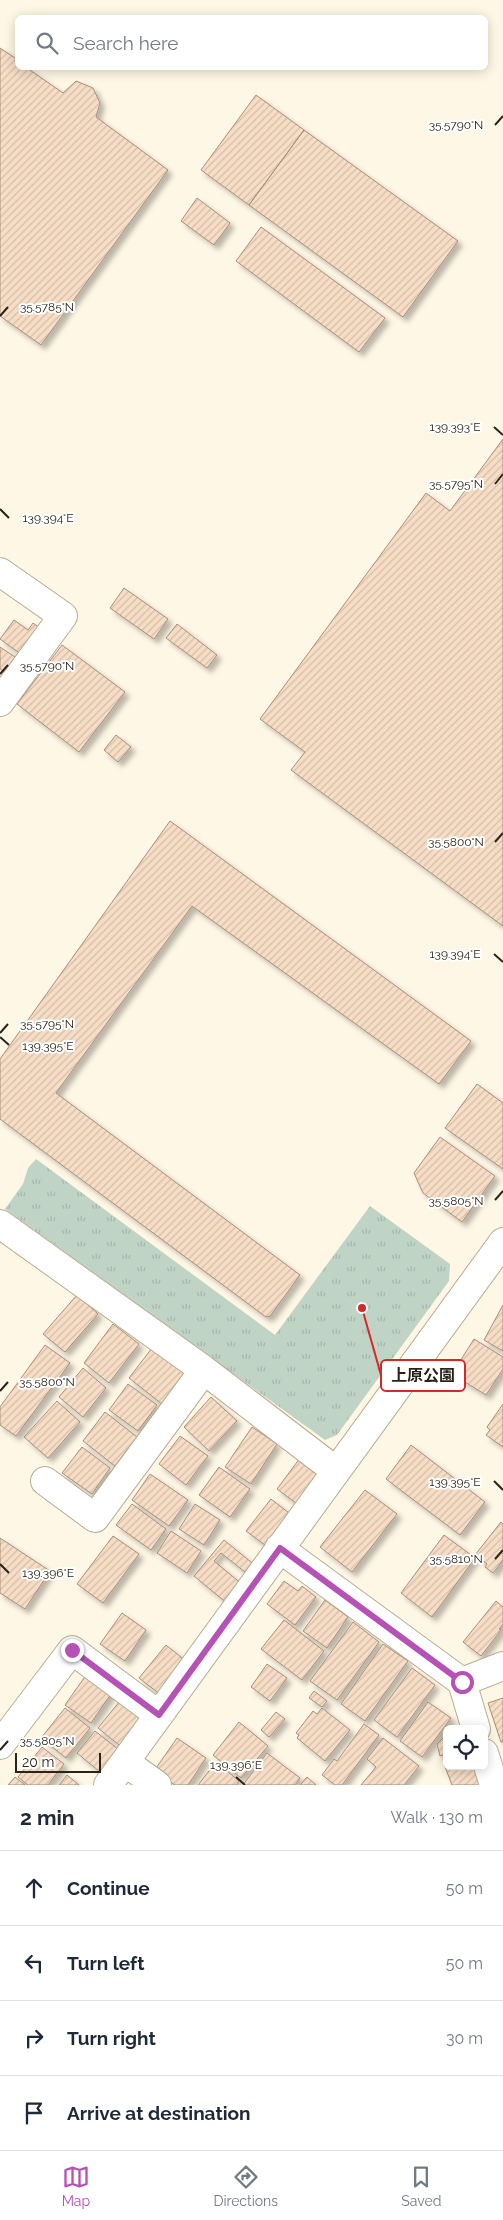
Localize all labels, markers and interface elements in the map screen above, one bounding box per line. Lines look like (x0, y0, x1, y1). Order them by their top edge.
search box (15, 15, 488, 70)
icon: search (33, 29, 61, 57)
text: Search here (73, 32, 179, 54)
text: 35.5790°N (429, 118, 483, 132)
text: 35.5785°N (20, 300, 74, 314)
text: 139.393°E (430, 420, 480, 434)
text: 35.5795°N (429, 477, 483, 491)
text: 139.394°E (22, 511, 74, 525)
text: 35.5790°N (20, 659, 74, 673)
text: 35.5800°N (428, 835, 484, 849)
text: 139.394°E (429, 947, 481, 961)
text: 35.5795°N (20, 1017, 74, 1031)
text: 139.395°E (22, 1039, 74, 1053)
text: 35.5805°N (428, 1194, 484, 1208)
callout: 上原公園 (381, 1360, 465, 1391)
text: 上原公園 (391, 1366, 455, 1385)
text: 35.5800°N (19, 1375, 75, 1389)
text: 139.395°E (429, 1475, 481, 1489)
text: 35.5810°N (429, 1552, 483, 1566)
text: 139.396°E (22, 1566, 74, 1580)
route end (61, 1639, 84, 1662)
route start (451, 1671, 474, 1694)
map controls (443, 1725, 488, 1770)
button: locate (443, 1725, 488, 1770)
text: 35.5805°N (19, 1734, 75, 1748)
scale bar (15, 1750, 101, 1773)
text: 20 m (22, 1754, 54, 1770)
text: 139.396°E (210, 1758, 262, 1772)
text: 2 min (20, 1805, 74, 1830)
text: Walk · 130 m (390, 1808, 483, 1827)
icon: ahead (20, 1874, 48, 1902)
text: Continue (67, 1877, 150, 1899)
text: 50 m (446, 1879, 483, 1898)
icon: left (20, 1949, 48, 1977)
text: Turn left (67, 1952, 144, 1974)
text: 50 m (446, 1954, 483, 1973)
icon: right (20, 2024, 48, 2052)
text: Turn right (67, 2027, 156, 2049)
text: 30 m (446, 2029, 483, 2048)
icon: arrive (20, 2099, 48, 2127)
text: Arrive at destination (67, 2102, 251, 2124)
tab: Map (62, 2163, 90, 2209)
tab: Directions (213, 2163, 278, 2209)
tab: Saved (401, 2163, 441, 2209)

